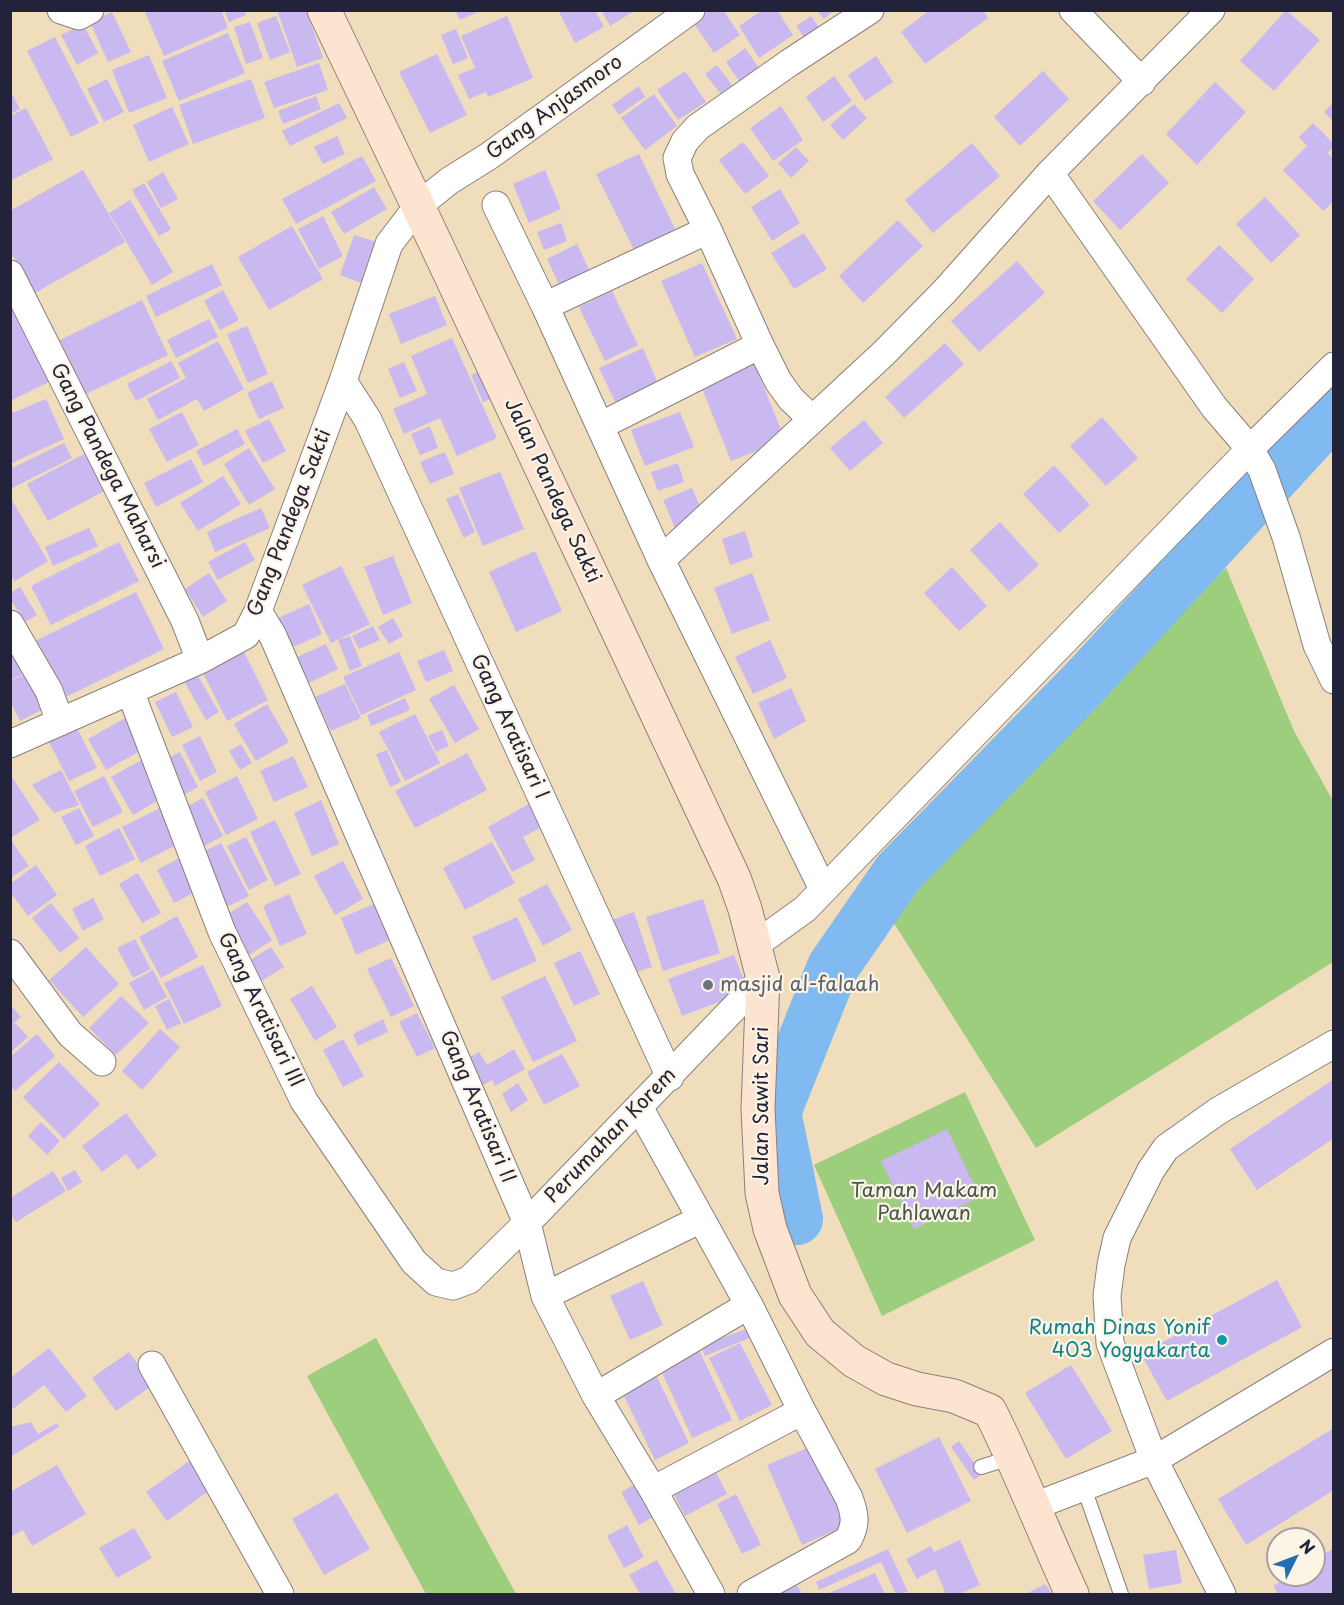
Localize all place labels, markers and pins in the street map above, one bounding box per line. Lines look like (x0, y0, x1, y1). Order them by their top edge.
place label: masjid al-falaah (720, 973, 879, 997)
marker: masjid al-falaah (701, 978, 715, 992)
place label: Rumah Dinas Yonif 403 Yogyakarta (1028, 1316, 1210, 1363)
marker: Rumah Dinas Yonif 403 Yogyakarta (1215, 1333, 1229, 1347)

